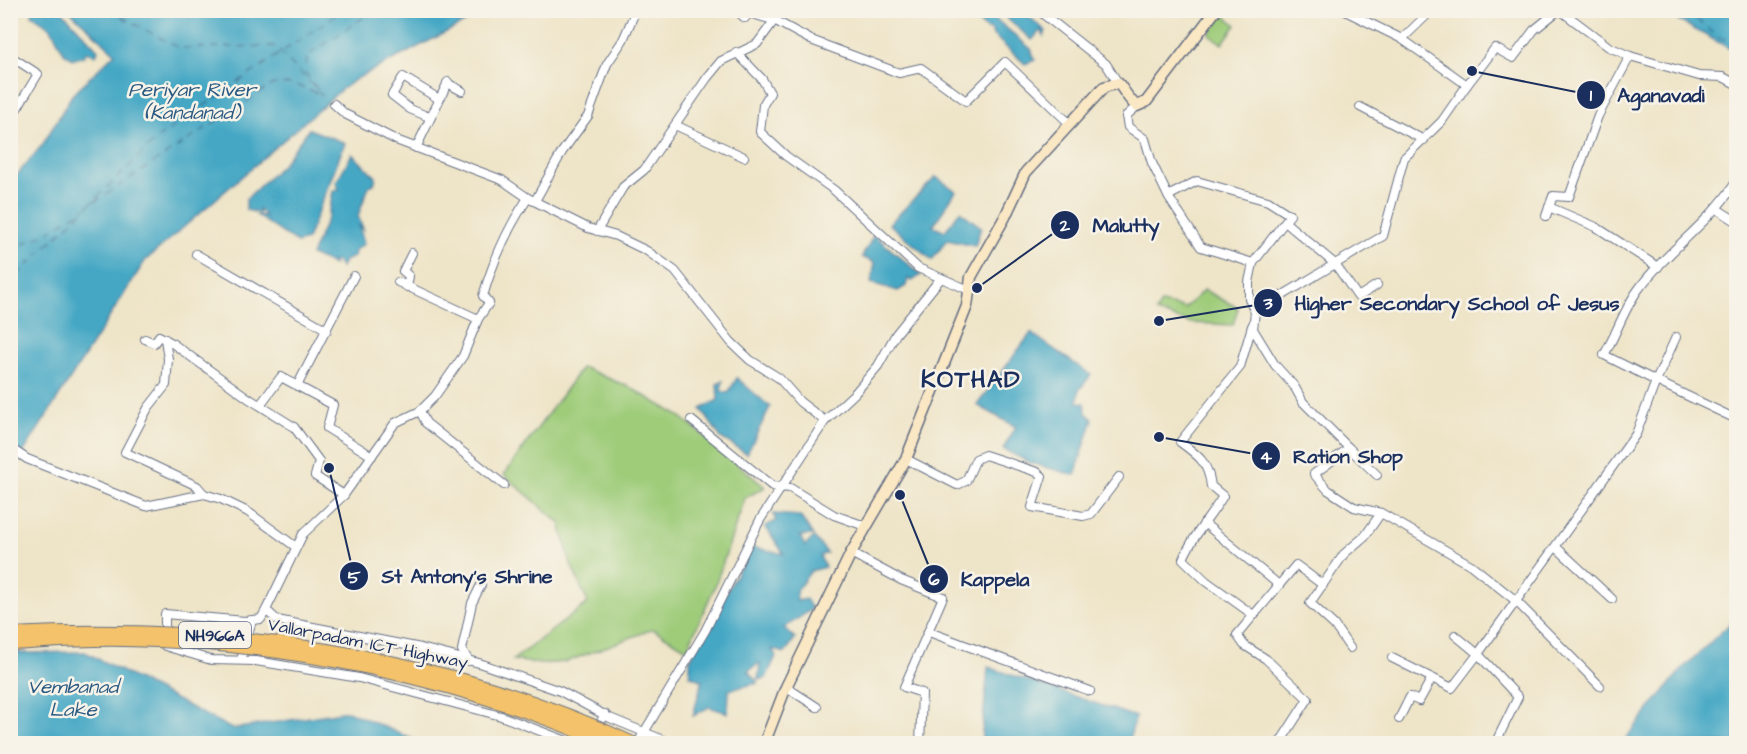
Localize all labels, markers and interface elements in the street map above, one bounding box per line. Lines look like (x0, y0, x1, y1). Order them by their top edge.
water label: Periyar River (Kandanad) (128, 76, 258, 127)
callout: Aganavadi (1576, 76, 1717, 114)
text: Aganavadi (1617, 82, 1706, 111)
text: 1 (1590, 83, 1593, 108)
callout: Malutty (1050, 206, 1171, 244)
text: Malutty (1092, 212, 1160, 241)
text: 2 (1059, 213, 1071, 238)
callout: Higher Secondary School of Jesus (1253, 284, 1632, 322)
text: Higher Secondary School of Jesus (1294, 290, 1620, 319)
text: 3 (1262, 291, 1273, 316)
district label: KOTHAD (921, 363, 1021, 397)
callout: Ration Shop (1251, 437, 1415, 475)
text: Ration Shop (1293, 443, 1404, 471)
text: 4 (1260, 445, 1273, 470)
callout: St Antony's Shrine (339, 557, 564, 595)
callout: Kappela (919, 560, 1041, 598)
text: St Antony's Shrine (381, 563, 553, 592)
text: 5 (348, 565, 361, 590)
text: Kappela (961, 566, 1030, 594)
text: 6 (928, 567, 940, 592)
street label: Vallarpadam ICT Highway (266, 612, 470, 676)
road number: NH966A (179, 622, 251, 648)
water label: Vembanad Lake (28, 673, 122, 724)

